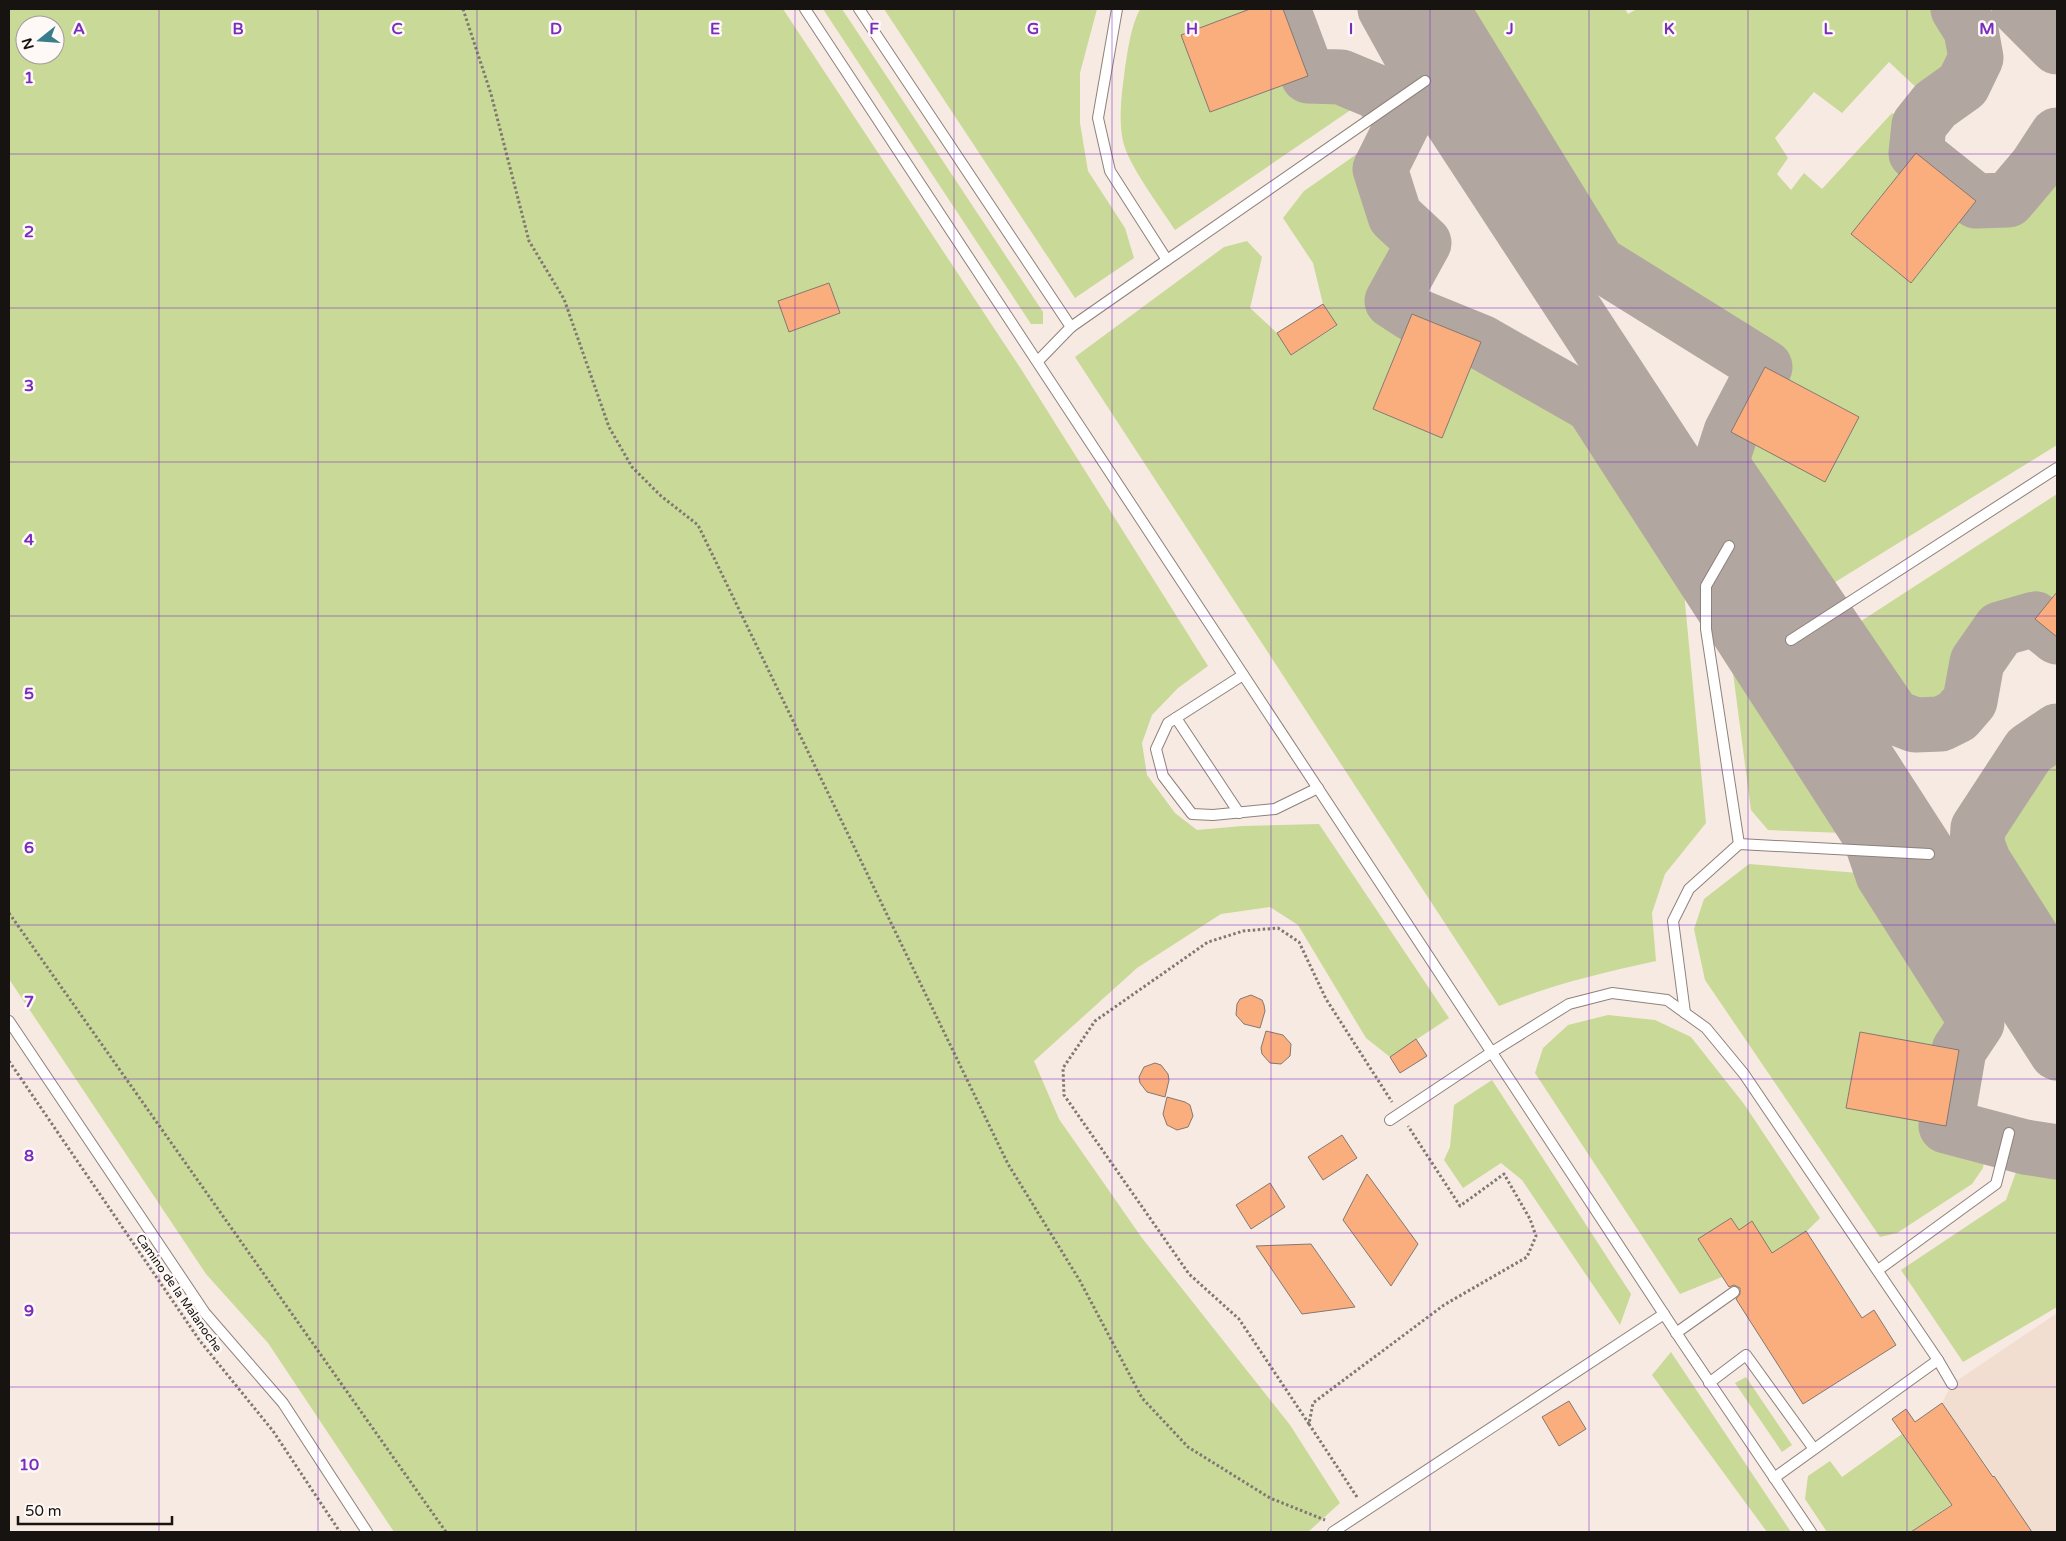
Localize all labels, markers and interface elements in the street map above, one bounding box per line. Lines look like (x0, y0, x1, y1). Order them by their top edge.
north arrow (15, 15, 65, 65)
text: A (73, 19, 85, 39)
text: B (232, 19, 244, 39)
text: C (391, 19, 403, 39)
text: D (550, 19, 562, 39)
text: E (710, 19, 720, 39)
text: F (869, 19, 879, 39)
text: G (1027, 19, 1039, 39)
text: H (1186, 19, 1198, 39)
text: I (1349, 19, 1353, 39)
text: J (1505, 19, 1514, 39)
text: K (1664, 19, 1675, 39)
text: L (1823, 19, 1833, 39)
text: M (1979, 19, 1995, 39)
text: N (18, 36, 38, 52)
text: 1 (24, 68, 34, 88)
text: 2 (24, 222, 34, 242)
text: 3 (24, 376, 34, 396)
text: 4 (24, 530, 34, 550)
text: 5 (24, 684, 34, 704)
text: 6 (24, 838, 34, 858)
text: 7 (24, 992, 34, 1012)
text: 8 (24, 1146, 34, 1166)
street label: Camino de la Malanoche (133, 1232, 225, 1355)
text: 9 (24, 1301, 34, 1321)
text: 10 (19, 1455, 39, 1475)
scale bar (18, 1494, 171, 1526)
text: 50 m (25, 1502, 62, 1520)

